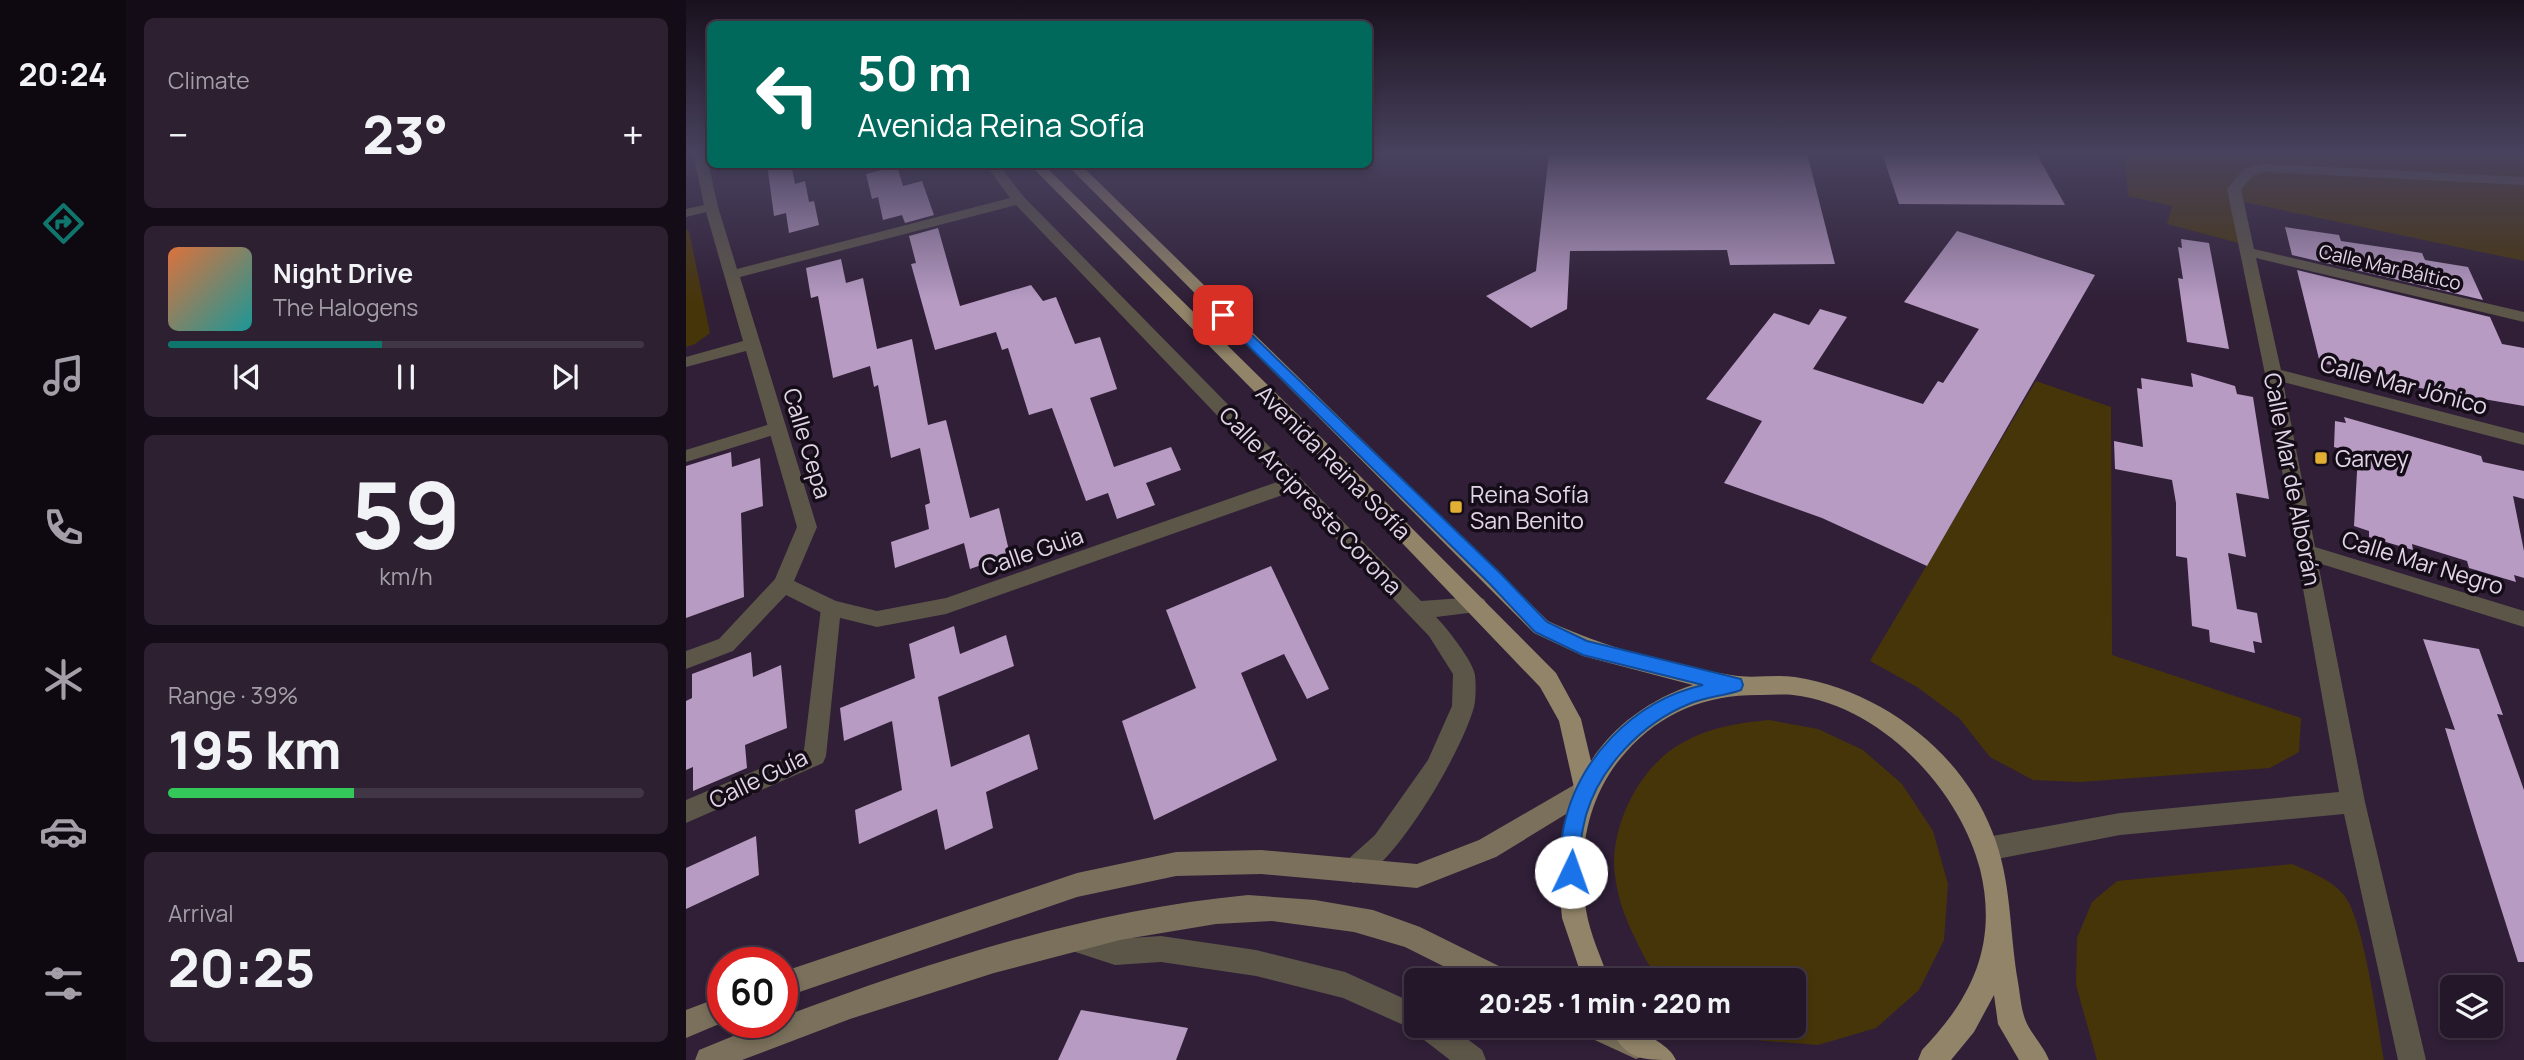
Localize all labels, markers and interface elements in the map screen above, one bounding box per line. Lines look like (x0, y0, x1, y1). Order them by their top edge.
text: 50 m (857, 39, 972, 106)
icon: left (742, 49, 833, 140)
text: 20:24 (19, 52, 107, 96)
text: Climate (168, 64, 250, 96)
text: 23° (363, 99, 448, 170)
text: Avenida Reina Sofía (857, 103, 1145, 147)
text: − (168, 108, 189, 160)
text: + (622, 108, 644, 160)
icon: directions (39, 199, 88, 248)
street label: Calle Mar Báltico (2316, 238, 2464, 296)
text: Night Drive (273, 255, 413, 291)
pin (1193, 285, 1253, 345)
text: The Halogens (273, 291, 418, 323)
icon: arrive (1204, 296, 1242, 334)
street label: Calle Mar Jónico (2317, 346, 2491, 422)
icon: music (39, 351, 88, 400)
icon: previous (228, 358, 266, 396)
icon: pause (387, 358, 425, 396)
icon: next (546, 358, 584, 396)
street label: Calle Mar de Alborán (2257, 370, 2329, 588)
street label: Avenida Reina Sofía (1250, 378, 1418, 546)
street label: Calle Cepa (776, 384, 840, 502)
street label: Calle Arcipreste Corona (1212, 399, 1410, 601)
place label: Garvey (2335, 442, 2409, 474)
marker: Garvey (2313, 450, 2329, 466)
text: 59 (351, 452, 461, 576)
place label: Reina Sofía San Benito (1470, 478, 1589, 536)
marker: Reina Sofía San Benito (1448, 499, 1464, 515)
icon: phone (39, 503, 88, 552)
street label: Calle Guia (977, 519, 1087, 583)
street label: Calle Mar Negro (2338, 522, 2508, 602)
text: km/h (379, 560, 433, 592)
icon: climate (39, 655, 88, 704)
text: Range · 39% (168, 679, 298, 711)
text: 195 km (168, 714, 341, 785)
street label: Calle Guía (703, 740, 813, 816)
icon: car (39, 807, 88, 856)
position arrow (1534, 835, 1608, 909)
text: Arrival (168, 897, 234, 929)
text: 20:25 (168, 932, 315, 1003)
speed limit sign: 60 (707, 947, 798, 1038)
icon: filters (39, 959, 88, 1008)
map controls (2440, 975, 2503, 1038)
button: layers (2440, 975, 2503, 1038)
text: 20:25 · 1 min · 220 m (1479, 985, 1731, 1021)

